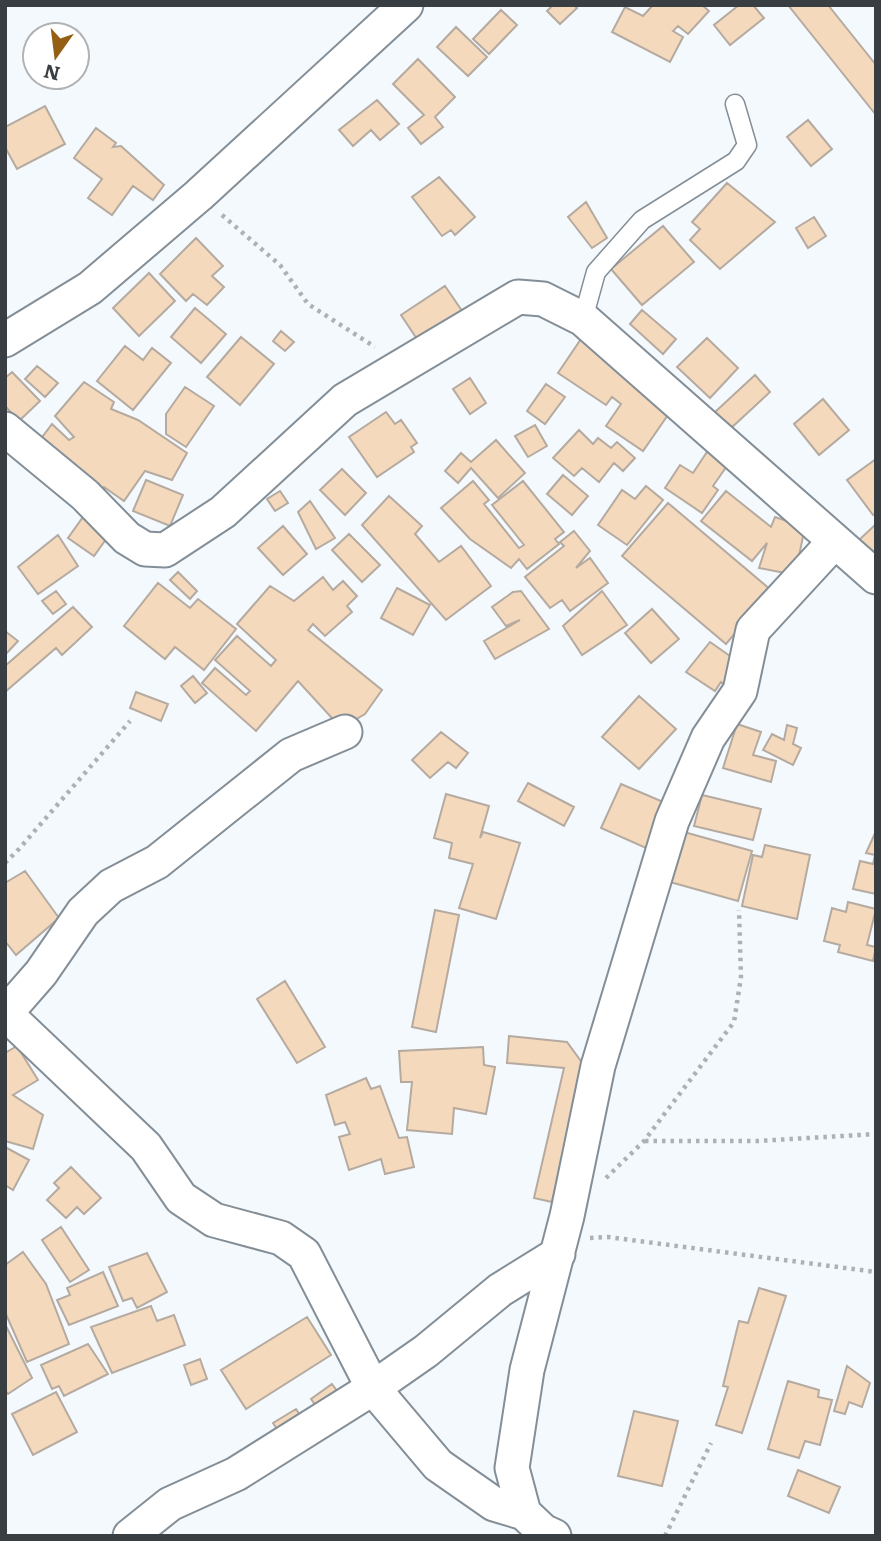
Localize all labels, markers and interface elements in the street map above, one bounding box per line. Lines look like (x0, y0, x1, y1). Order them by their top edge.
north arrow (21, 21, 91, 91)
text: N (40, 58, 63, 89)

